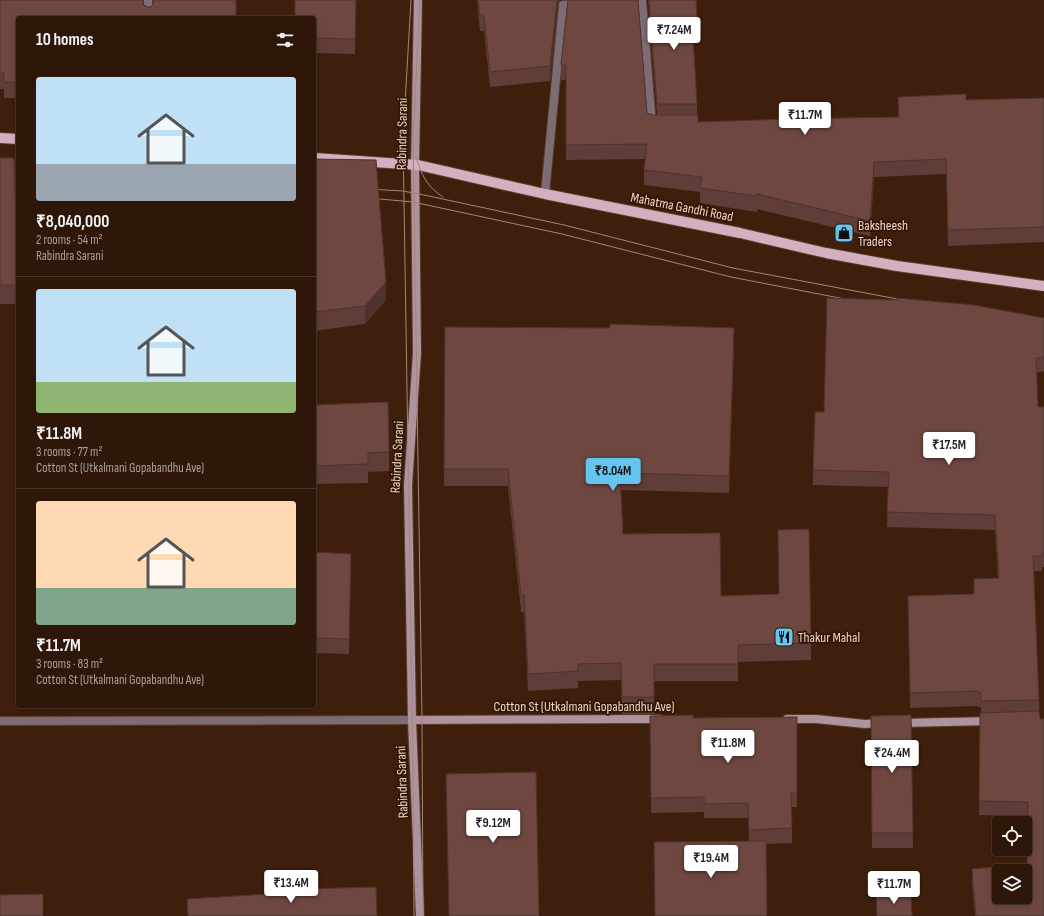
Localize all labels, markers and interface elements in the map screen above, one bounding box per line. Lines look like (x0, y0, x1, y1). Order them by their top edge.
pin: ₹7.24M (641, 17, 707, 51)
text: ₹7.24M (656, 22, 692, 38)
icon: filters (274, 29, 296, 51)
text: 10 homes (36, 30, 93, 50)
street label: Rabindra Sarani (393, 98, 411, 170)
pin: ₹11.7M (772, 102, 838, 136)
icon: home (130, 103, 202, 175)
text: ₹11.7M (788, 107, 822, 123)
street label: Mahatma Gandhi Road (629, 189, 735, 225)
text: ₹8,040,000 (36, 212, 109, 232)
place label: Baksheesh Traders (858, 217, 908, 250)
shop icon: Baksheesh Traders (833, 222, 855, 244)
text: 2 rooms · 54 m² (36, 232, 103, 248)
text: Rabindra Sarani (36, 248, 103, 264)
icon: home (130, 315, 202, 387)
street label: Rabindra Sarani (387, 420, 407, 494)
text: ₹11.8M (36, 424, 82, 444)
pin: ₹17.5M (916, 432, 982, 466)
text: ₹17.5M (932, 437, 966, 453)
text: 3 rooms · 77 m² (36, 444, 102, 460)
pin: ₹8.04M (580, 458, 646, 492)
text: Cotton St (Utkalmani Gopabandhu Ave) (36, 460, 204, 476)
text: ₹8.04M (595, 463, 631, 479)
icon: home (130, 527, 202, 599)
restaurant icon: Thakur Mahal (773, 626, 795, 648)
place label: Thakur Mahal (798, 629, 860, 646)
text: ₹11.7M (36, 636, 81, 656)
text: 3 rooms · 83 m² (36, 656, 103, 672)
text: Cotton St (Utkalmani Gopabandhu Ave) (36, 672, 204, 688)
street label: Cotton St (Utkalmani Gopabandhu Ave) (493, 698, 675, 715)
pin: ₹11.8M (695, 730, 761, 764)
text: ₹11.8M (710, 735, 746, 751)
pin: ₹24.4M (859, 740, 925, 774)
street label: Rabindra Sarani (392, 745, 412, 819)
text: ₹24.4M (874, 745, 910, 761)
pin: ₹9.12M (460, 810, 526, 844)
text: ₹9.12M (475, 815, 511, 831)
map controls (992, 816, 1032, 904)
button: locate (992, 816, 1032, 856)
pin: ₹19.4M (678, 845, 744, 879)
text: ₹19.4M (693, 850, 729, 866)
button: layers (992, 864, 1032, 904)
pin: ₹13.4M (258, 870, 324, 904)
pin: ₹11.7M (861, 871, 927, 905)
text: ₹13.4M (273, 875, 309, 891)
text: ₹11.7M (877, 876, 911, 892)

